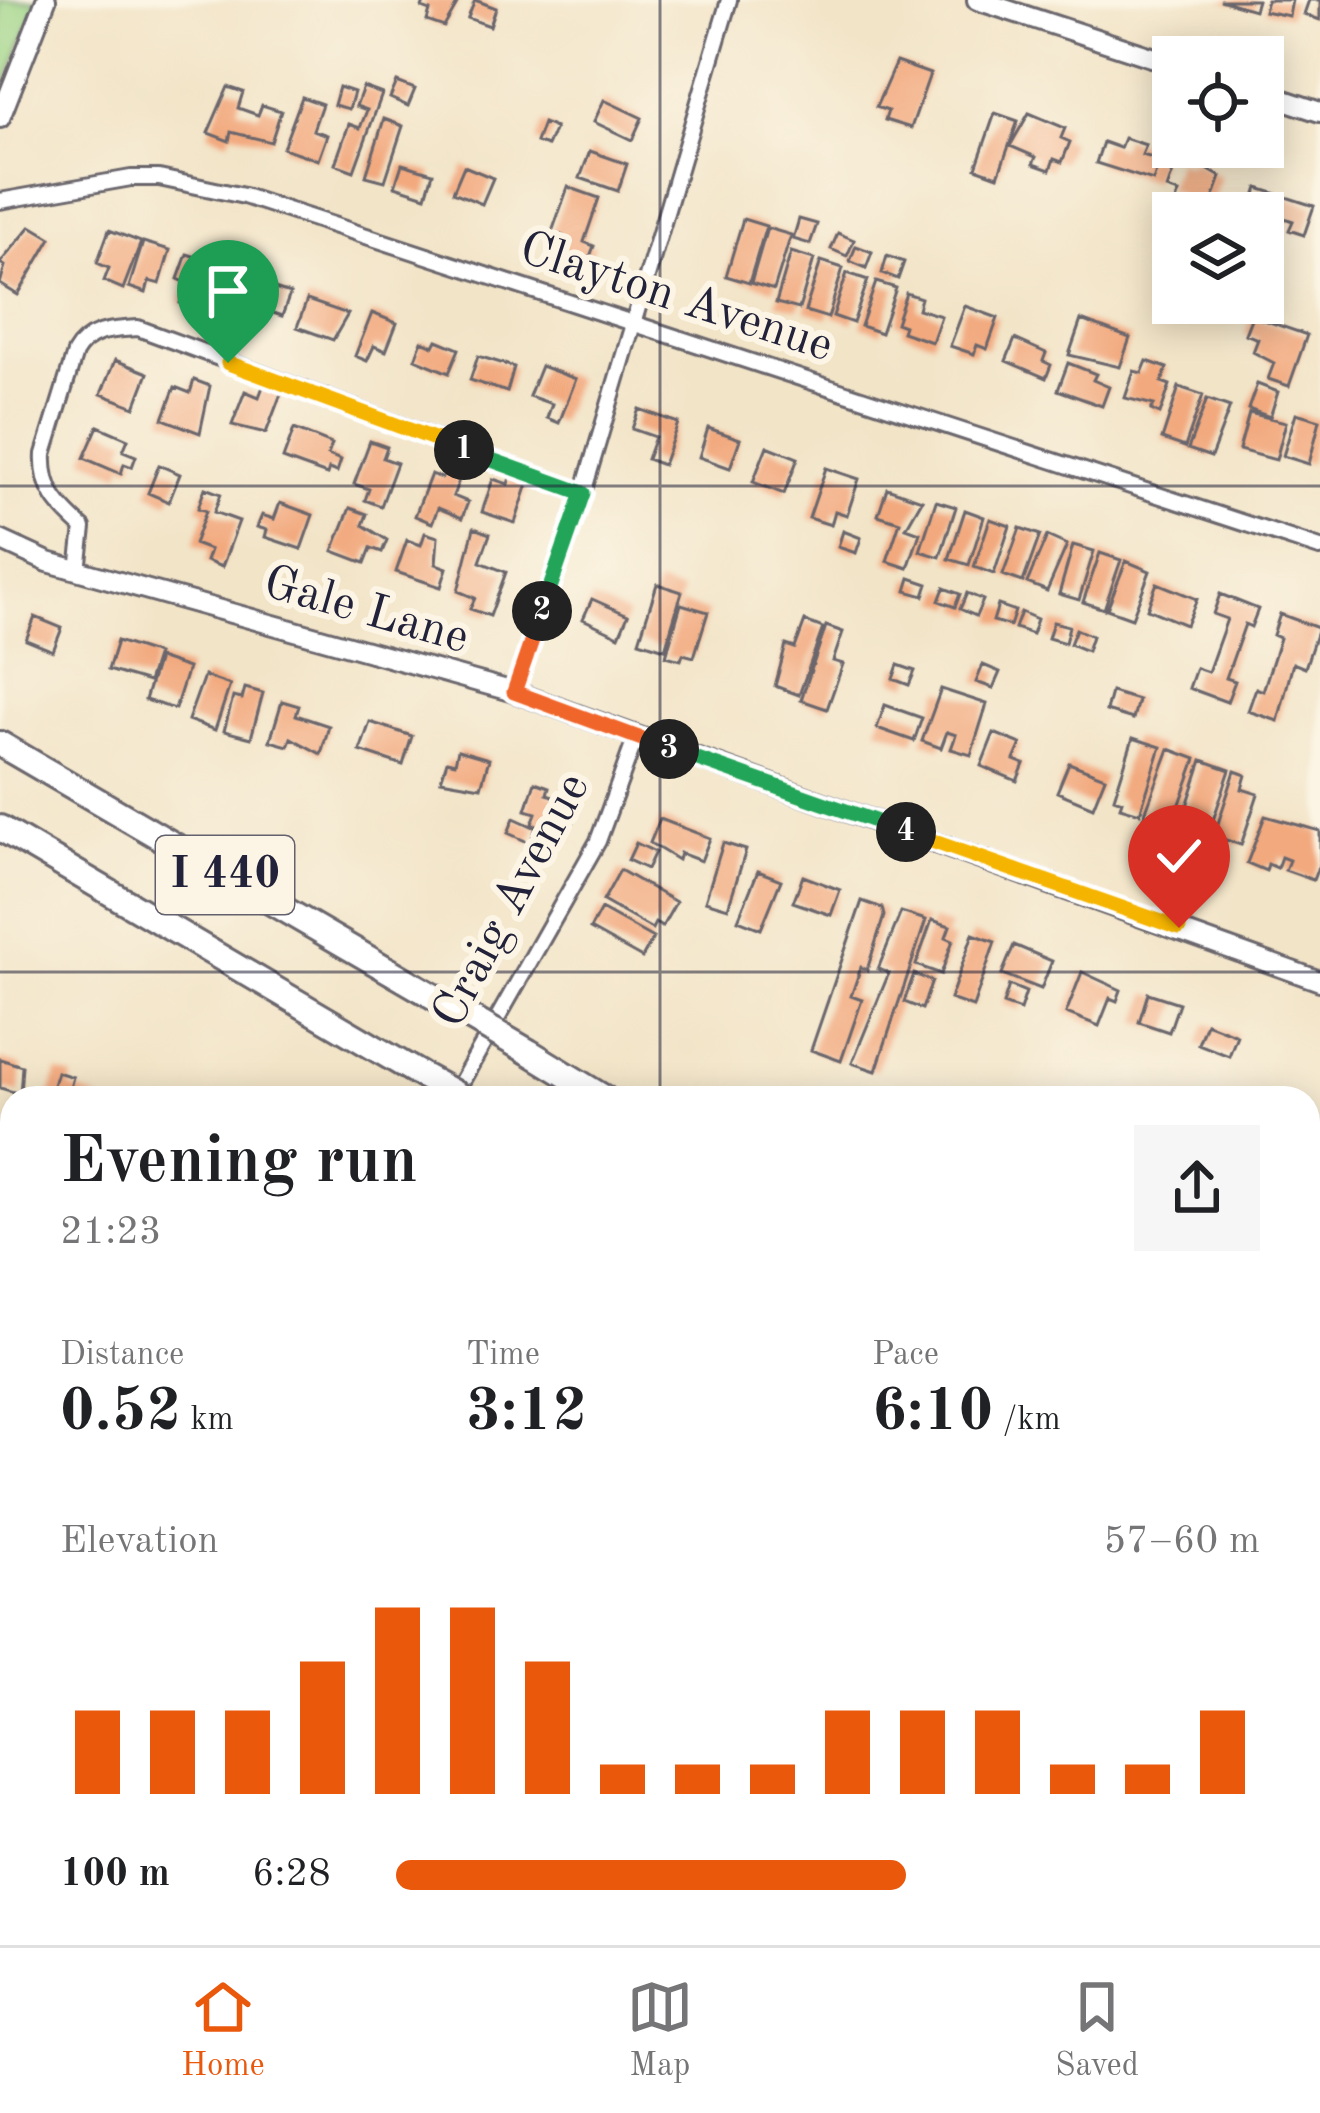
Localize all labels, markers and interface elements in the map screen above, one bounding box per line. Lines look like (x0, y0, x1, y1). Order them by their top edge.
map controls (1152, 36, 1284, 324)
button: locate (1152, 36, 1284, 168)
button: layers (1152, 192, 1284, 324)
street label: Clayton Avenue (514, 225, 838, 371)
pin (177, 240, 279, 363)
icon: arrive (195, 258, 261, 324)
pin: 1 (434, 420, 494, 480)
text: 1 (454, 433, 474, 466)
street label: Gale Lane (258, 559, 474, 663)
pin: 2 (512, 581, 572, 641)
text: 2 (532, 594, 552, 627)
pin: 3 (639, 719, 699, 779)
text: 3 (659, 732, 679, 765)
street label: Craig Avenue (425, 766, 599, 1036)
pin: 4 (876, 802, 936, 862)
pin (1128, 805, 1230, 928)
text: 4 (896, 815, 916, 848)
icon: check (1146, 823, 1212, 889)
road number: I 440 (156, 836, 294, 914)
button: share (1134, 1125, 1260, 1251)
text: Evening run (60, 1131, 418, 1197)
text: 21:23 (60, 1213, 161, 1252)
text: Distance (60, 1339, 184, 1372)
text: Time (466, 1339, 540, 1372)
text: Pace (872, 1339, 939, 1372)
text: 0.52 (60, 1383, 181, 1443)
text: 3:12 (466, 1383, 587, 1443)
text: 6:10 (872, 1383, 993, 1443)
text: km (181, 1404, 234, 1437)
text: /km (993, 1404, 1061, 1437)
text: Elevation (60, 1522, 219, 1561)
text: 57–60 m (1103, 1522, 1260, 1561)
text: 100 m (60, 1855, 170, 1894)
text: 6:28 (252, 1855, 331, 1894)
tab: Home (181, 1974, 265, 2087)
tab: Map (627, 1974, 693, 2087)
tab: Saved (1055, 1974, 1139, 2087)

